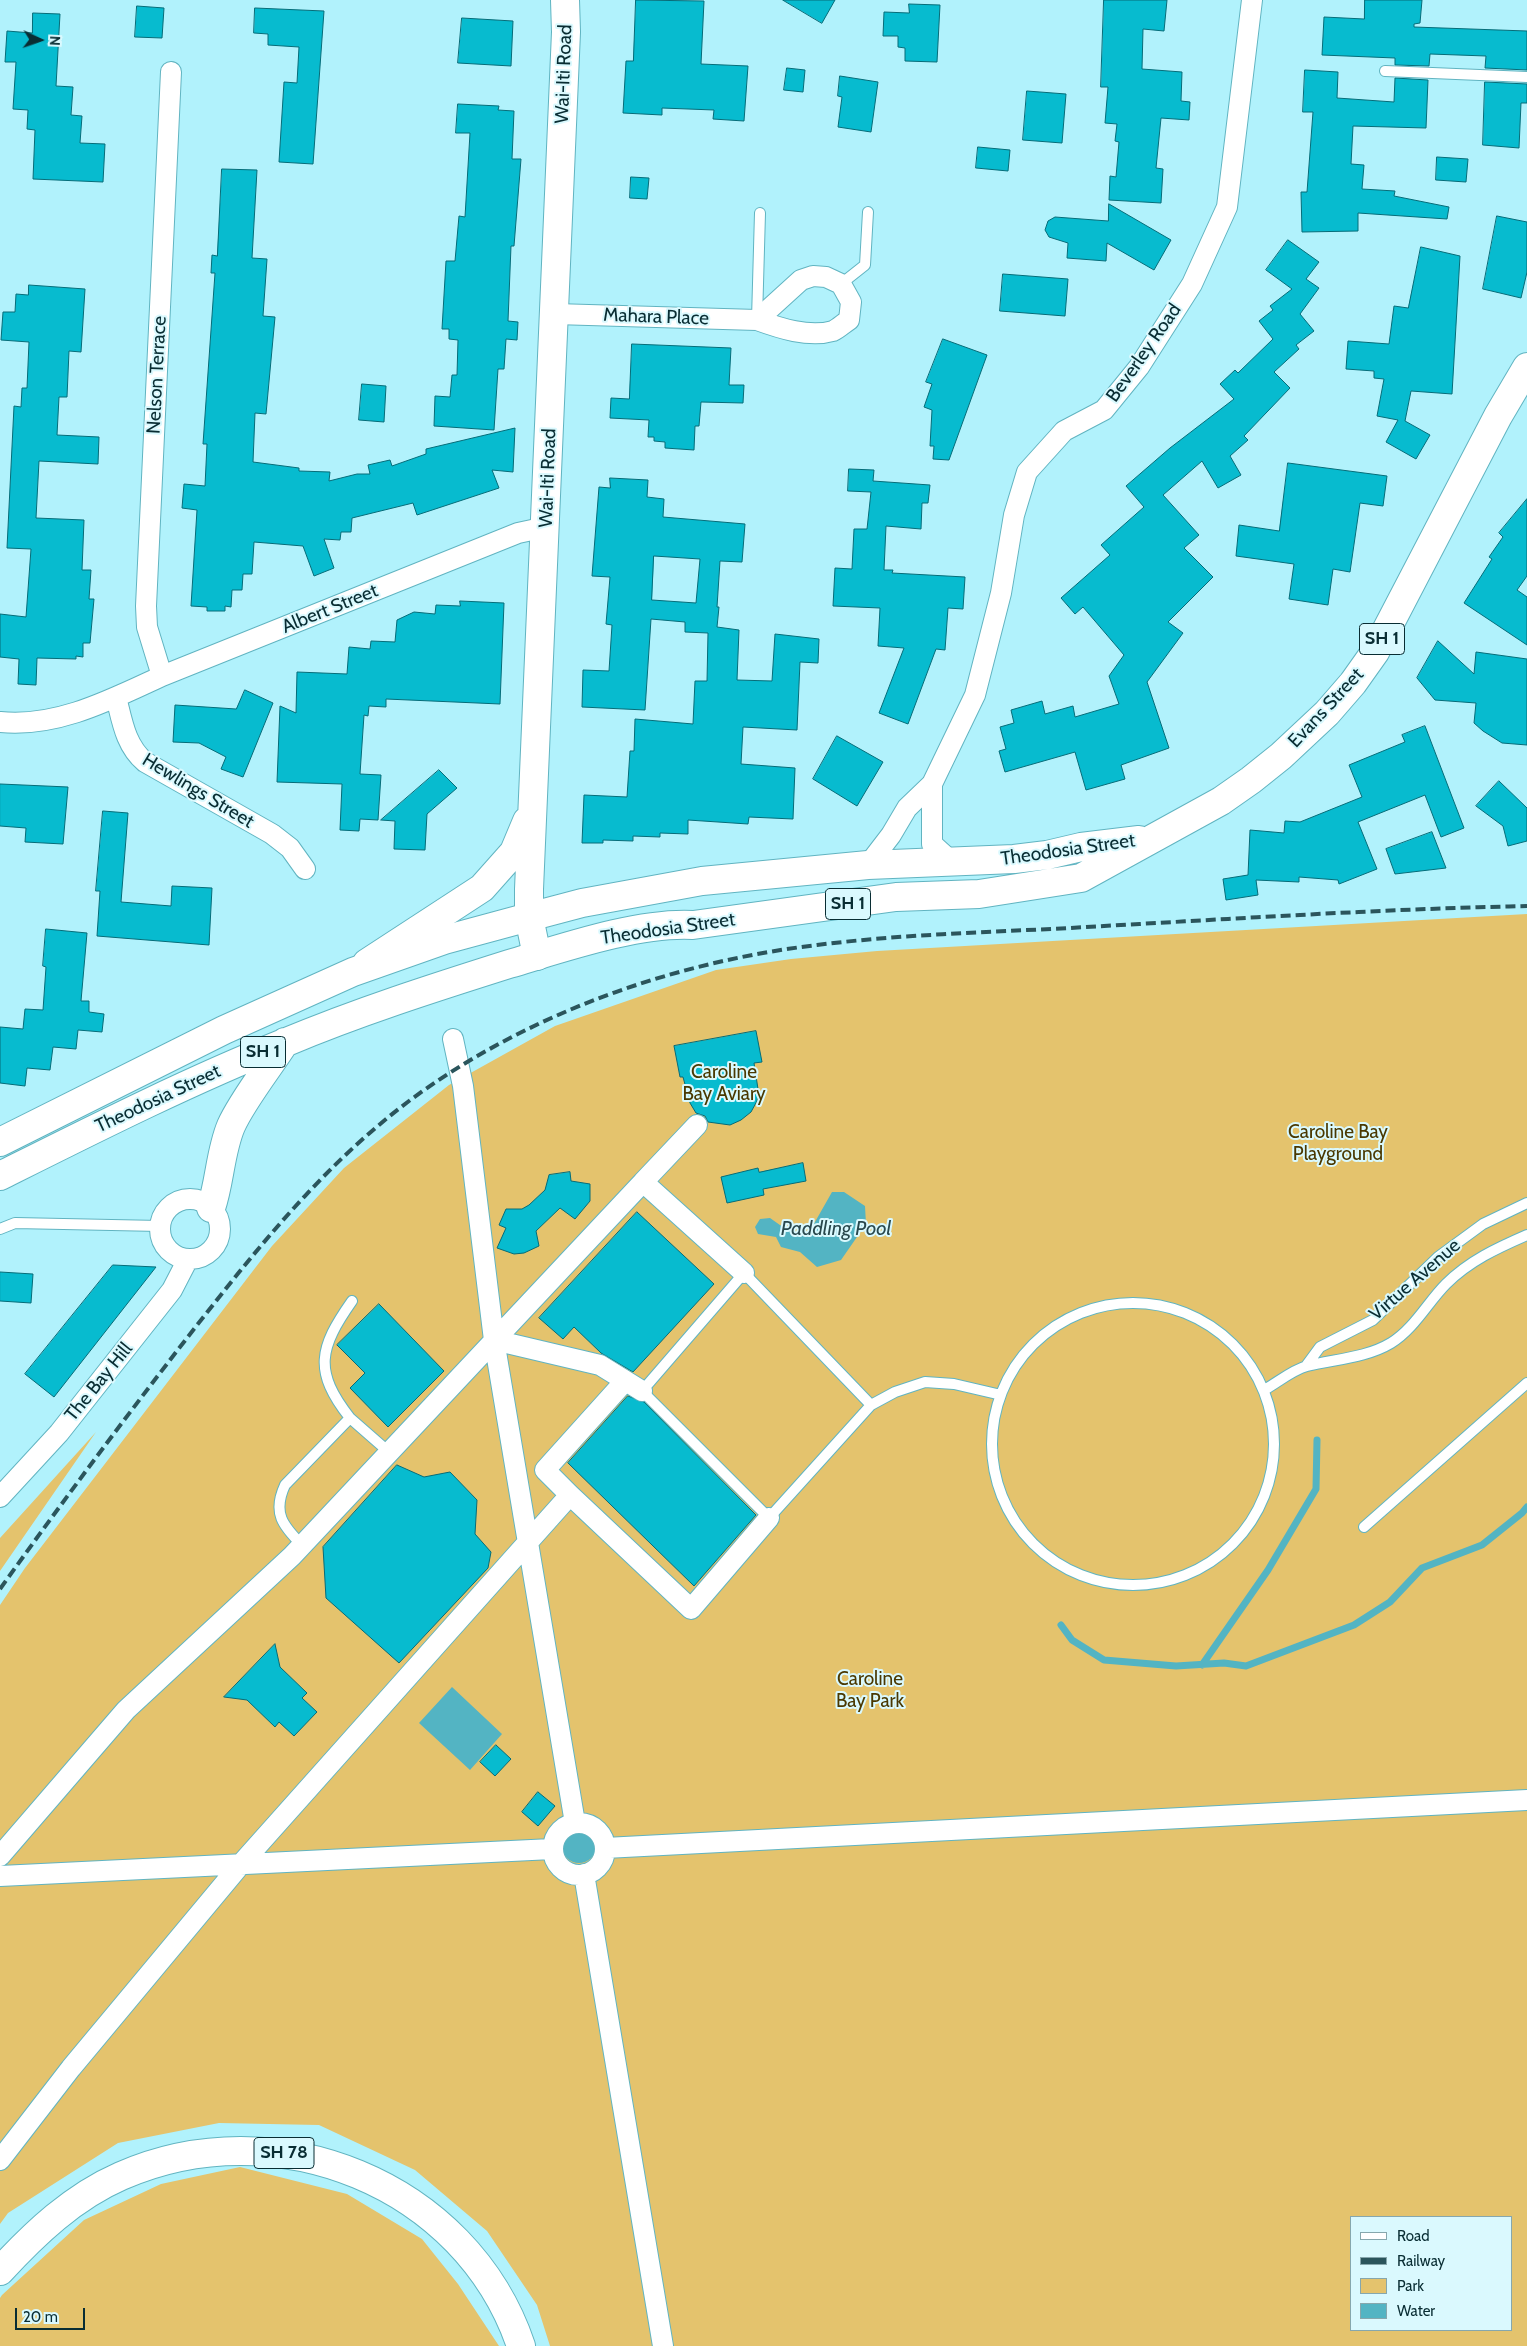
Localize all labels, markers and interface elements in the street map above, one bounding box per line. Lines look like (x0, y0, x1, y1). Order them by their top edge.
north arrow (15, 15, 65, 65)
street label: Wai-Iti Road (551, 24, 577, 124)
text: N (46, 35, 64, 46)
street label: Beverley Road (1102, 299, 1186, 407)
street label: Mahara Place (603, 304, 709, 330)
street label: Nelson Terrace (143, 315, 171, 435)
street label: Wai-Iti Road (535, 428, 561, 528)
street label: Albert Street (279, 579, 381, 639)
road number: SH 1 (1360, 624, 1404, 654)
street label: Evans Street (1283, 664, 1369, 752)
street label: Hewlings Street (138, 749, 258, 833)
street label: Theodosia Street (999, 829, 1137, 871)
road number: SH 1 (826, 889, 870, 920)
street label: Theodosia Street (599, 908, 737, 950)
road number: SH 1 (240, 1036, 286, 1068)
street label: Theodosia Street (92, 1060, 224, 1138)
park label: Caroline Bay Aviary (682, 1061, 766, 1105)
park label: Caroline Bay Playground (1288, 1121, 1388, 1165)
water label: Paddling Pool (781, 1217, 891, 1241)
street label: Virtue Avenue (1365, 1234, 1465, 1326)
street label: The Bay Hill (60, 1338, 138, 1426)
park label: Caroline Bay Park (836, 1668, 904, 1712)
road number: SH 78 (254, 2138, 314, 2168)
legend (1350, 2216, 1512, 2331)
text: Road (1397, 2227, 1430, 2245)
text: Railway (1397, 2252, 1445, 2270)
text: Park (1397, 2277, 1424, 2295)
scale bar (18, 2298, 88, 2330)
text: Water (1397, 2302, 1435, 2320)
text: 20 m (23, 2308, 58, 2326)

